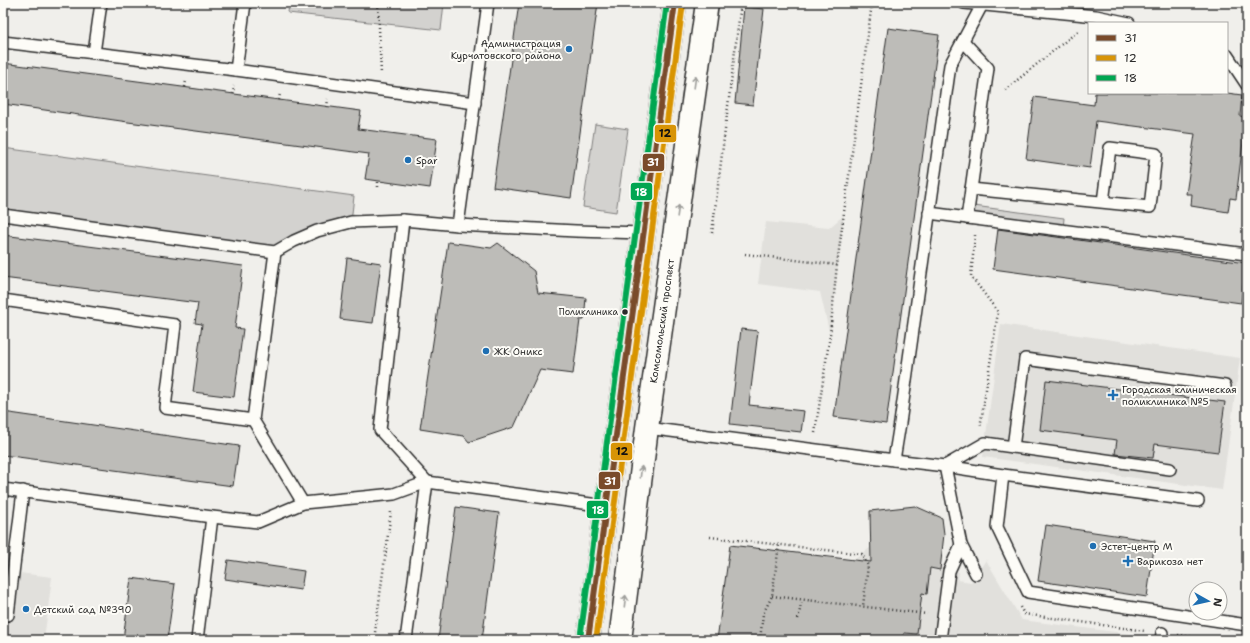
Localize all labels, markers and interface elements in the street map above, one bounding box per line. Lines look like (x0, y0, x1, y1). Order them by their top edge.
legend (1088, 22, 1228, 94)
text: 31 (1124, 30, 1137, 46)
place label: Администрация Курчатовского района (451, 37, 562, 62)
marker: Администрация Курчатовского района (564, 44, 574, 54)
text: 12 (1124, 50, 1137, 66)
text: 18 (1124, 70, 1137, 86)
one-way arrow (691, 76, 699, 89)
line badge: 12 (654, 124, 677, 143)
text: 12 (659, 126, 671, 141)
line badge: 31 (642, 153, 665, 172)
place label: Spar (416, 154, 438, 167)
marker: Spar (403, 155, 413, 165)
text: 31 (647, 155, 659, 170)
line badge: 18 (630, 182, 653, 201)
text: 18 (635, 185, 648, 200)
one-way arrow (674, 205, 682, 218)
street label: Комсомольский проспект (647, 257, 677, 384)
place label: Поликлиника (559, 306, 618, 318)
marker: Поликлиника (620, 307, 630, 317)
place label: ЖК Оникс (494, 345, 543, 358)
marker: ЖК Оникс (481, 346, 491, 356)
place label: Городская клиническая поликлиника №5 (1122, 383, 1237, 408)
marker: Городская клиническая поликлиника №5 (1107, 389, 1119, 401)
line badge: 12 (610, 442, 633, 461)
text: 12 (616, 444, 628, 459)
one-way arrow (637, 466, 645, 479)
line badge: 31 (598, 471, 621, 490)
text: 31 (604, 474, 616, 489)
line badge: 18 (586, 500, 609, 519)
text: 18 (592, 503, 605, 518)
place label: Эстет-центр М (1101, 540, 1173, 553)
marker: Эстет-центр М (1088, 541, 1098, 551)
marker: Варикоза нет (1122, 555, 1134, 567)
place label: Варикоза нет (1137, 555, 1204, 568)
north arrow (1188, 581, 1228, 621)
one-way arrow (621, 595, 628, 608)
text: N (1209, 597, 1225, 608)
place label: Детский сад №390 (34, 603, 131, 616)
marker: Детский сад №390 (21, 604, 31, 614)

